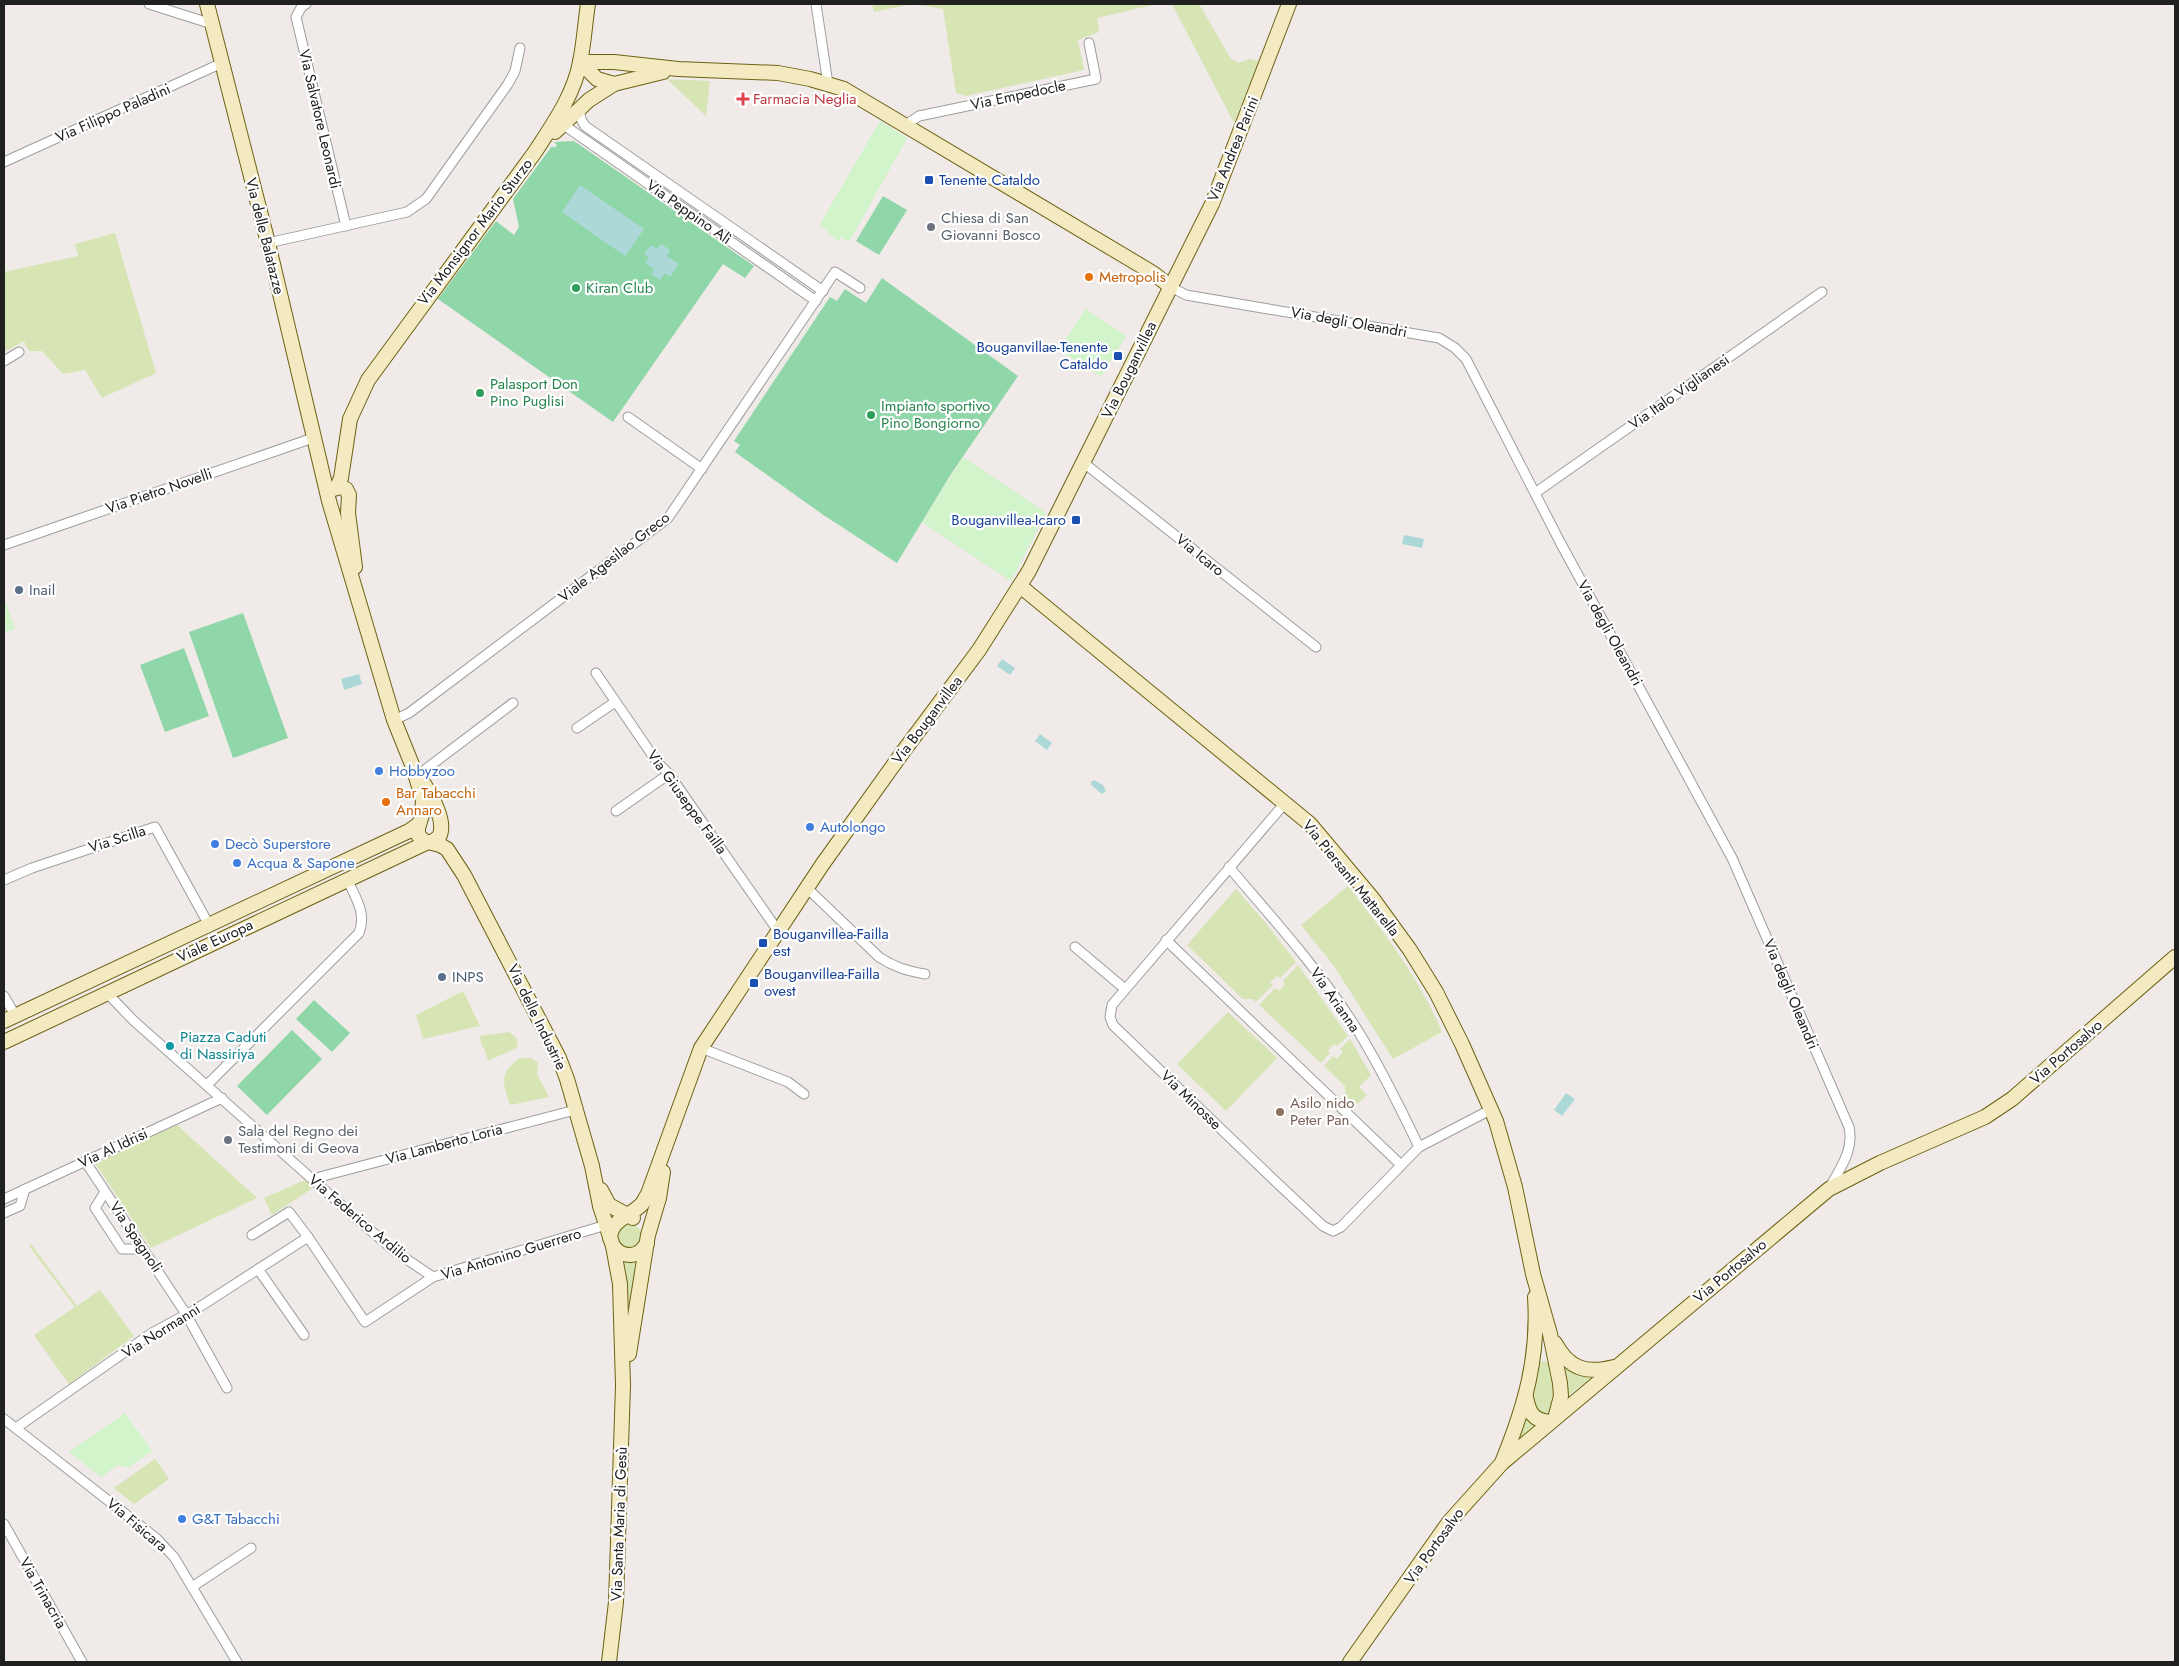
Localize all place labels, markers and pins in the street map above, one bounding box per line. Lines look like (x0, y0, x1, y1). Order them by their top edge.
place label: Farmacia Neglia (753, 88, 857, 110)
marker: Farmacia Neglia (737, 93, 749, 105)
place label: Tenente Cataldo (939, 169, 1040, 191)
marker: Tenente Cataldo (923, 174, 935, 186)
place label: Chiesa di San Giovanni Bosco (941, 207, 1040, 246)
marker: Chiesa di San Giovanni Bosco (925, 221, 937, 233)
place label: Metropolis (1099, 266, 1166, 288)
marker: Metropolis (1083, 271, 1095, 283)
place label: Kiran Club (586, 277, 654, 299)
marker: Kiran Club (570, 282, 582, 294)
place label: Bouganvillae-Tenente Cataldo (977, 336, 1108, 375)
marker: Bouganvillae-Tenente Cataldo (1112, 350, 1124, 362)
place label: Palasport Don Pino Puglisi (490, 373, 578, 412)
marker: Palasport Don Pino Puglisi (474, 387, 486, 399)
place label: Impianto sportivo Pino Bongiorno (881, 395, 990, 434)
marker: Impianto sportivo Pino Bongiorno (865, 409, 877, 421)
place label: Bouganvillea-Icaro (951, 509, 1066, 531)
marker: Bouganvillea-Icaro (1070, 514, 1082, 526)
place label: Inail (29, 579, 55, 601)
marker: Inail (13, 584, 25, 596)
place label: Hobbyzoo (389, 760, 455, 782)
marker: Hobbyzoo (373, 765, 385, 777)
place label: Bar Tabacchi Annaro (396, 782, 476, 821)
marker: Bar Tabacchi Annaro (380, 796, 392, 808)
place label: Autolongo (820, 816, 886, 838)
marker: Autolongo (804, 821, 816, 833)
place label: Decò Superstore (225, 833, 331, 855)
marker: Decò Superstore (209, 838, 221, 850)
place label: Acqua & Sapone (247, 852, 355, 874)
marker: Acqua & Sapone (231, 857, 243, 869)
place label: Bouganvillea-Failla est (773, 923, 889, 962)
marker: Bouganvillea-Failla est (757, 937, 769, 949)
place label: Bouganvillea-Failla ovest (764, 963, 880, 1002)
place label: INPS (452, 966, 484, 988)
marker: INPS (436, 971, 448, 983)
marker: Bouganvillea-Failla ovest (748, 977, 760, 989)
place label: Piazza Caduti di Nassiriya (180, 1026, 267, 1065)
marker: Piazza Caduti di Nassiriya (164, 1040, 176, 1052)
place label: Asilo nido Peter Pan (1290, 1092, 1355, 1131)
marker: Asilo nido Peter Pan (1274, 1106, 1286, 1118)
place label: Sala del Regno dei Testimoni di Geova (238, 1120, 359, 1159)
marker: Sala del Regno dei Testimoni di Geova (222, 1134, 234, 1146)
place label: G&T Tabacchi (192, 1508, 280, 1530)
marker: G&T Tabacchi (176, 1513, 188, 1525)

